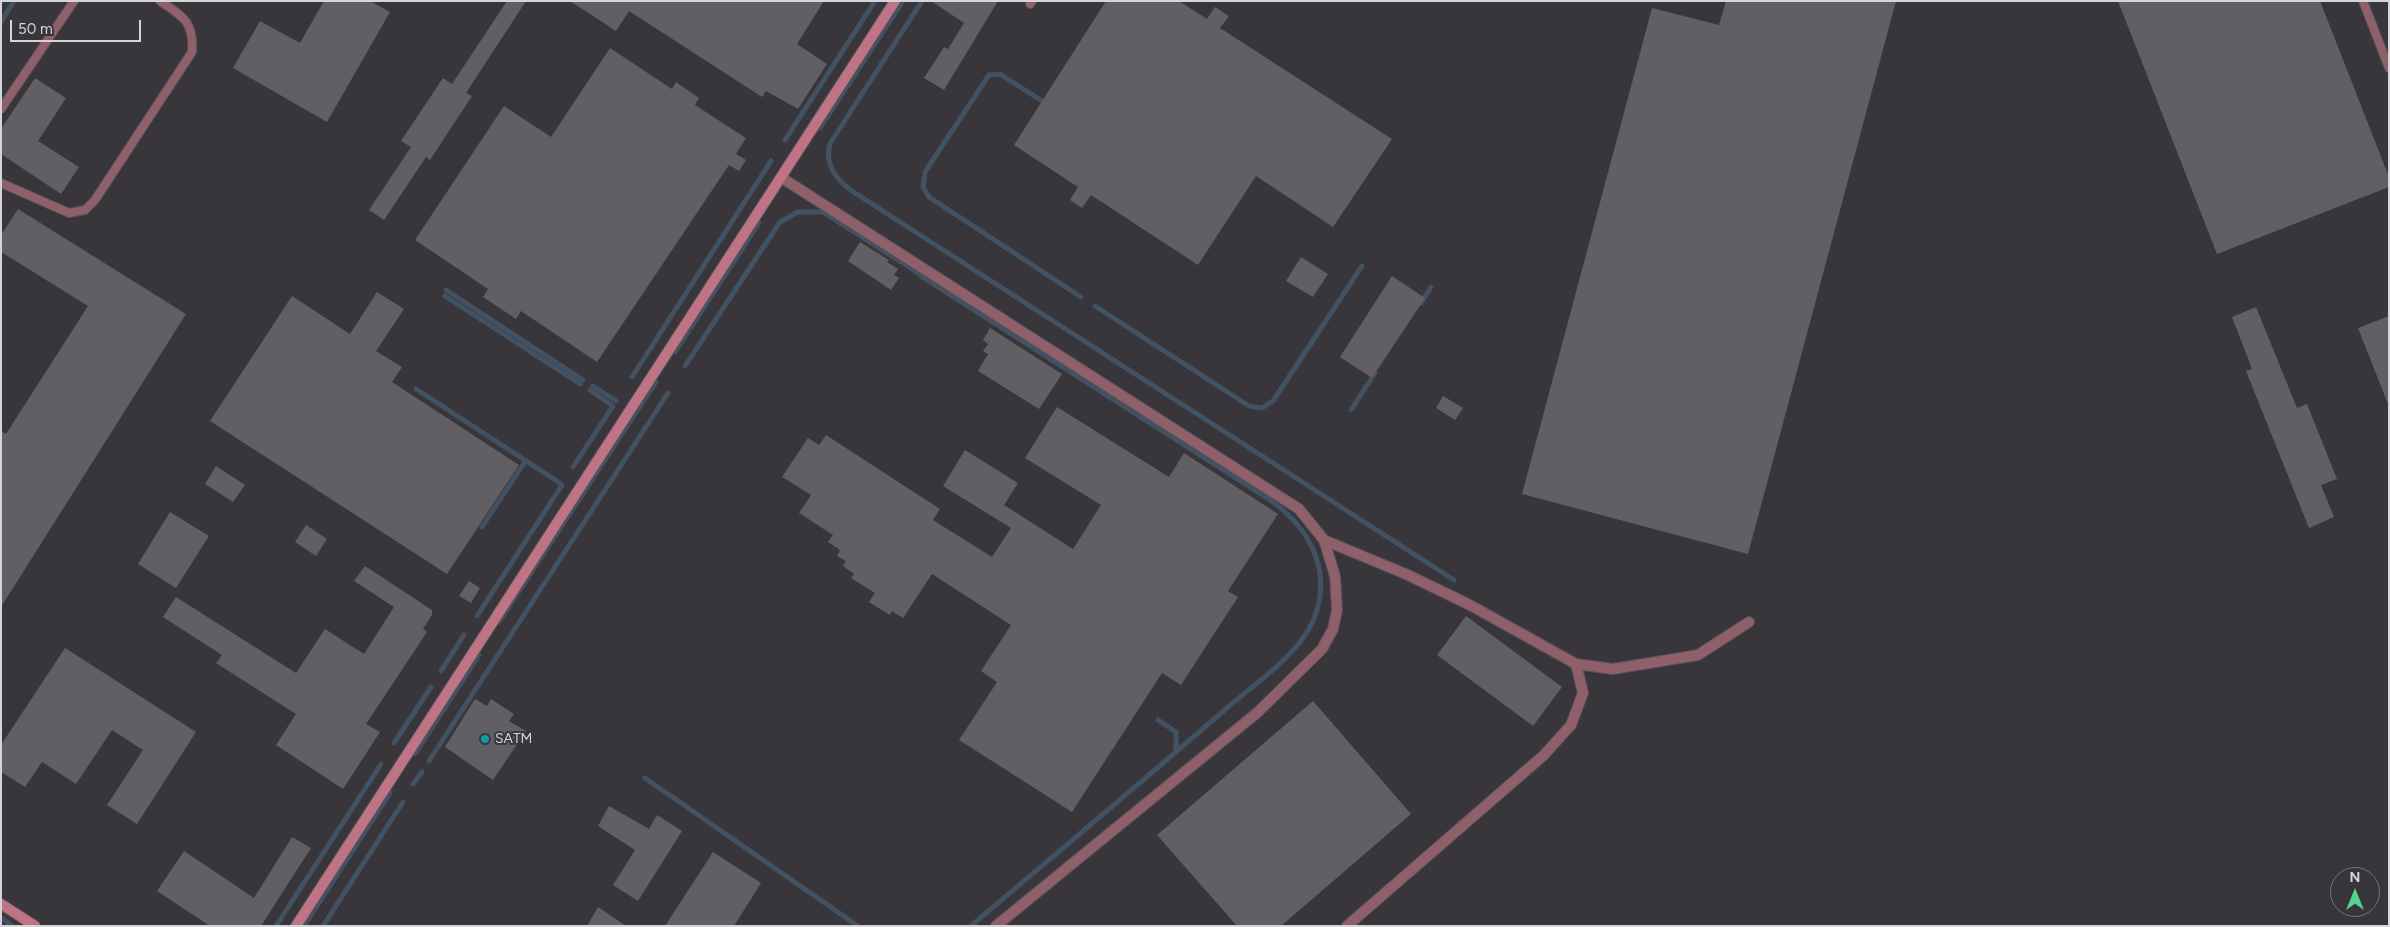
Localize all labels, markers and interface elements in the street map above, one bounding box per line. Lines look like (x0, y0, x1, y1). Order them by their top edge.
scale bar (12, 10, 144, 42)
text: 50 m (18, 20, 53, 38)
place label: SATM (495, 731, 532, 747)
marker: SATM (479, 733, 491, 745)
north arrow (2330, 867, 2380, 917)
text: N (2350, 869, 2360, 886)

